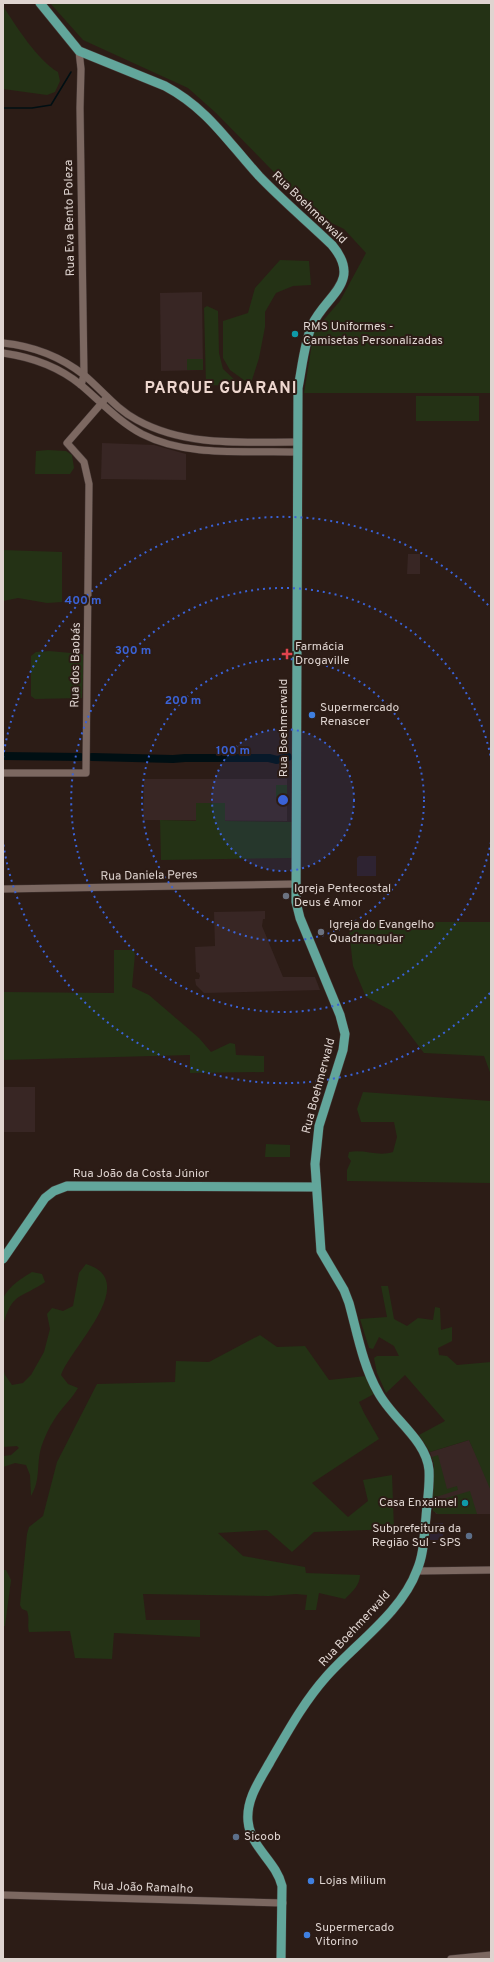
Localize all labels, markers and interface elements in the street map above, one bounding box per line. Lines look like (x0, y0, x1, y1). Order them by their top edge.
street label: Rua Eva Bento Poleza (61, 160, 79, 276)
street label: Rua Boehmerwald (268, 168, 350, 248)
place label: RMS Uniformes - Camisetas Personalizadas (303, 319, 443, 349)
marker: RMS Uniformes - Camisetas Personalizadas (290, 329, 300, 339)
district label: PARQUE GUARANI (145, 379, 297, 399)
text: 400 m (64, 593, 102, 609)
street label: Rua dos Baobás (67, 622, 85, 708)
place label: Farmácia Drogaville (295, 639, 350, 669)
text: 300 m (115, 643, 151, 659)
marker: Farmácia Drogaville (282, 649, 292, 659)
street label: Rua Boehmerwald (276, 679, 292, 777)
text: 200 m (165, 693, 201, 709)
place label: Supermercado Renascer (320, 700, 400, 730)
marker: Supermercado Renascer (307, 710, 317, 720)
text: 100 m (216, 743, 250, 759)
centre of rings (276, 793, 290, 807)
street label: Rua Daniela Peres (100, 867, 198, 885)
place label: Igreja Pentecostal Deus é Amor (294, 881, 391, 911)
marker: Igreja Pentecostal Deus é Amor (281, 891, 291, 901)
place label: Igreja do Evangelho Quadrangular (329, 917, 435, 947)
marker: Igreja do Evangelho Quadrangular (316, 927, 326, 937)
street label: Rua Boehmerwald (299, 1036, 339, 1136)
street label: Rua João da Costa Júnior (73, 1166, 210, 1182)
place label: Casa Enxaimel (379, 1495, 457, 1511)
marker: Casa Enxaimel (460, 1498, 470, 1508)
place label: Subprefeitura da Região Sul - SPS (372, 1521, 461, 1551)
marker: Subprefeitura da Região Sul - SPS (464, 1531, 474, 1541)
street label: Rua Boehmerwald (316, 1588, 394, 1670)
place label: Sicoob (244, 1829, 281, 1845)
marker: Sicoob (231, 1832, 241, 1842)
place label: Lojas Milium (319, 1873, 386, 1889)
marker: Lojas Milium (306, 1876, 316, 1886)
street label: Rua João Ramalho (93, 1878, 194, 1898)
place label: Supermercado Vitorino (315, 1920, 395, 1950)
marker: Supermercado Vitorino (302, 1930, 312, 1940)

